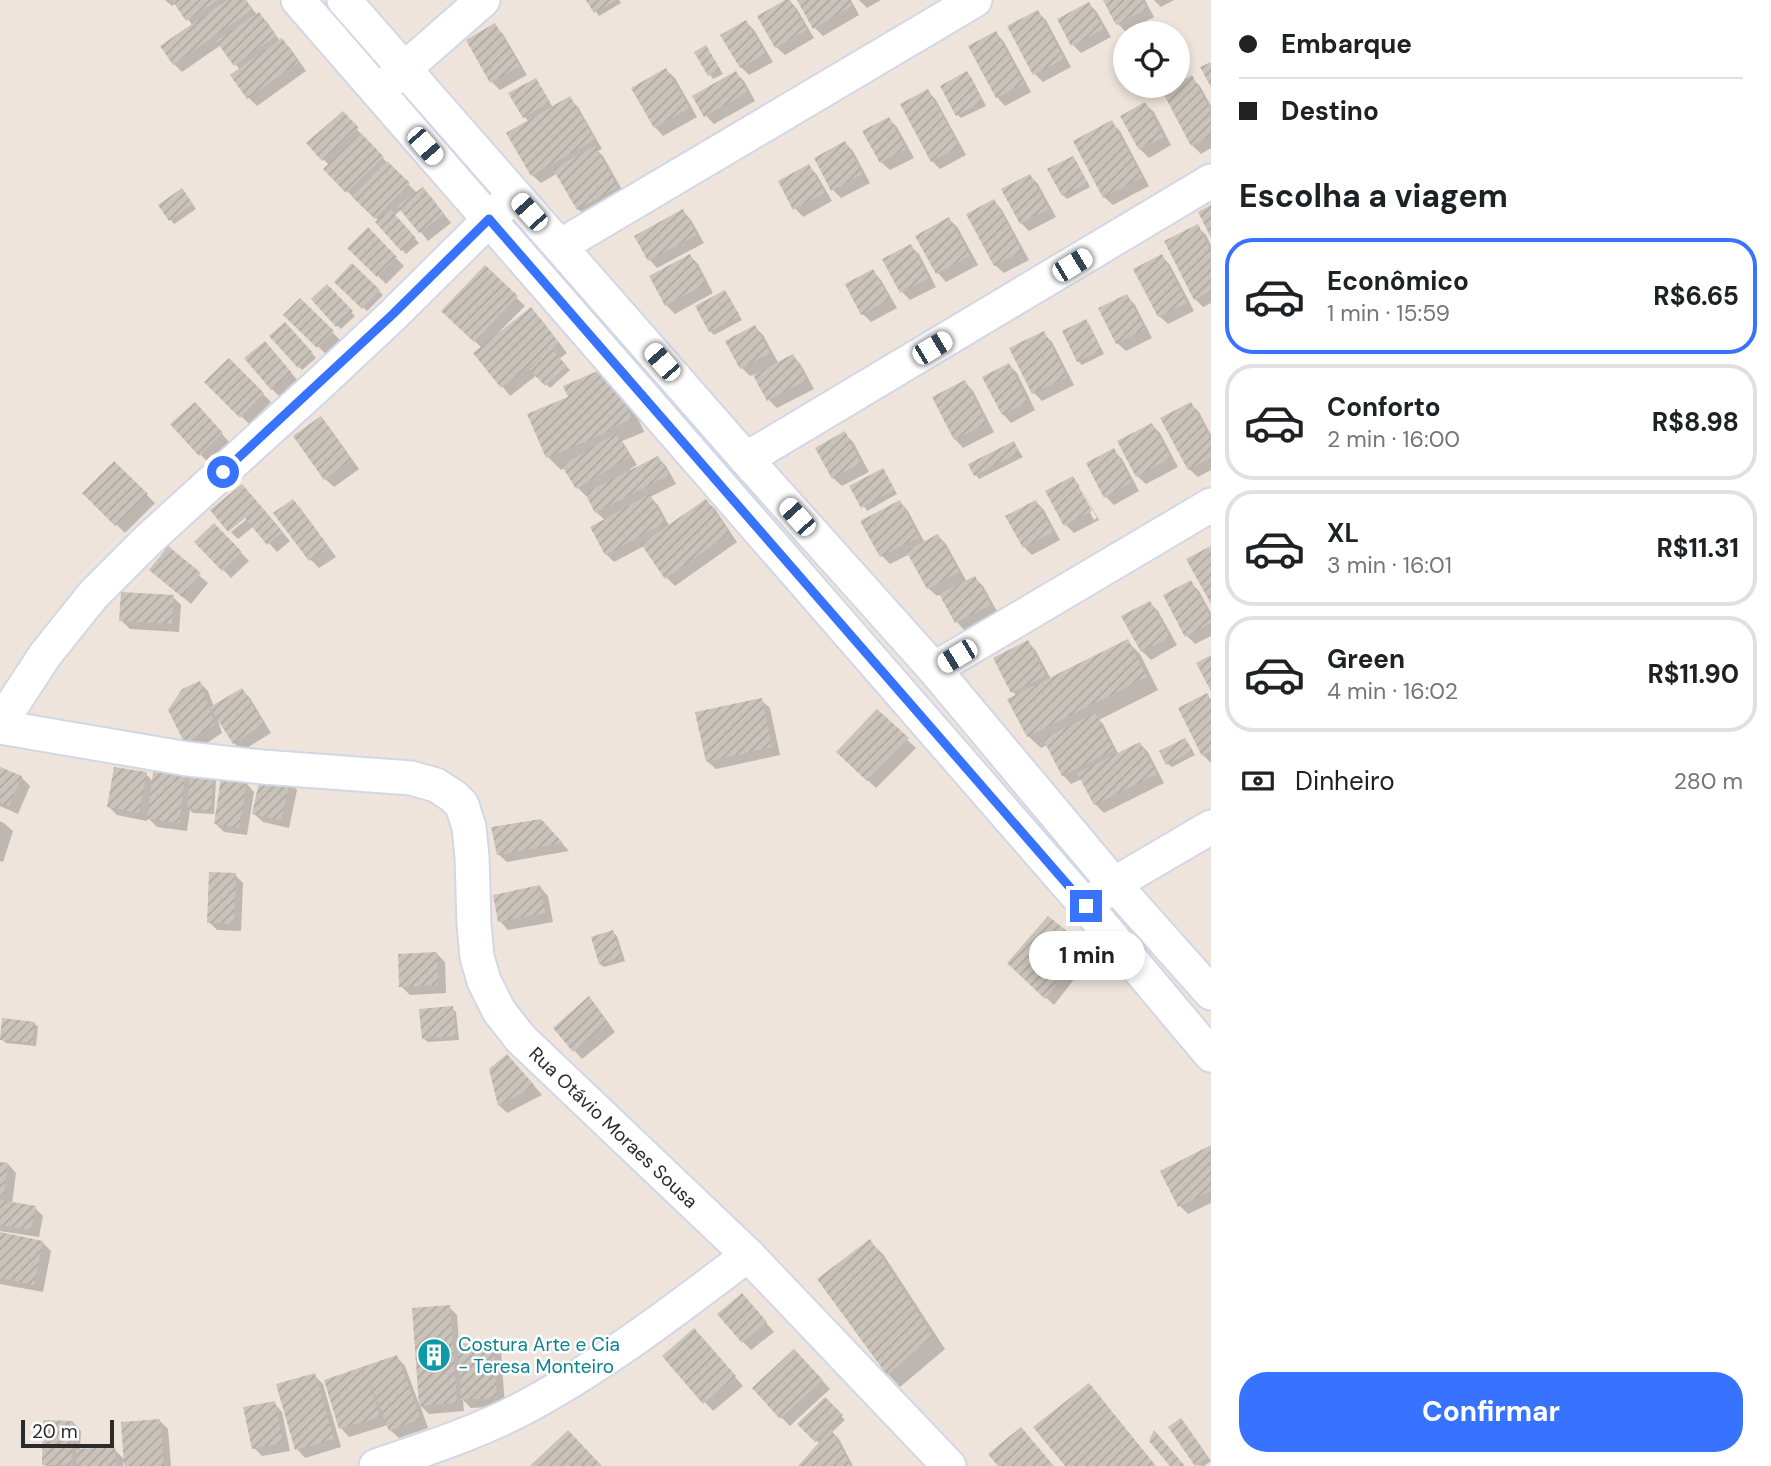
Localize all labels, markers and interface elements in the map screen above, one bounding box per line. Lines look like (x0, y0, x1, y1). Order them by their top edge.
map controls (1113, 21, 1190, 98)
button: locate (1113, 21, 1190, 98)
text: Embarque (1281, 27, 1412, 61)
text: Destino (1281, 94, 1379, 128)
car (404, 123, 447, 169)
text: Escolha a viagem (1239, 175, 1508, 217)
car (508, 189, 551, 235)
car (1049, 245, 1096, 285)
text: Econômico (1327, 264, 1469, 298)
icon: car (1243, 265, 1306, 328)
text: R$6.65 (1653, 279, 1739, 313)
text: 1 min · 15:59 (1327, 298, 1450, 328)
car (909, 328, 956, 368)
car (641, 339, 684, 385)
text: Conforto (1327, 390, 1441, 424)
icon: car (1243, 391, 1306, 454)
text: R$8.98 (1652, 405, 1739, 439)
text: 2 min · 16:00 (1327, 424, 1460, 454)
route start (207, 456, 239, 488)
car (776, 494, 819, 540)
text: XL (1327, 516, 1359, 550)
icon: car (1243, 517, 1306, 580)
text: R$11.31 (1656, 531, 1739, 565)
text: 3 min · 16:01 (1327, 550, 1452, 580)
car (934, 636, 981, 676)
text: Green (1327, 642, 1405, 676)
icon: car (1243, 643, 1306, 706)
text: R$11.90 (1647, 657, 1739, 691)
text: 4 min · 16:02 (1327, 676, 1458, 706)
icon: cash (1239, 762, 1277, 800)
text: Dinheiro (1295, 764, 1395, 798)
text: 280 m (1674, 766, 1743, 796)
route end (1070, 890, 1102, 922)
callout: 1 min (1028, 930, 1144, 979)
text: 1 min (1059, 940, 1115, 970)
street label: Rua Otávio Moraes Sousa (524, 1041, 703, 1214)
place label: Costura Arte e Cia - Teresa Monteiro (458, 1332, 620, 1379)
building icon: Costura Arte e Cia - Teresa Monteiro (415, 1336, 453, 1374)
button: Confirmar (1239, 1372, 1743, 1452)
scale bar (21, 1417, 114, 1449)
text: 20 m (32, 1419, 78, 1444)

